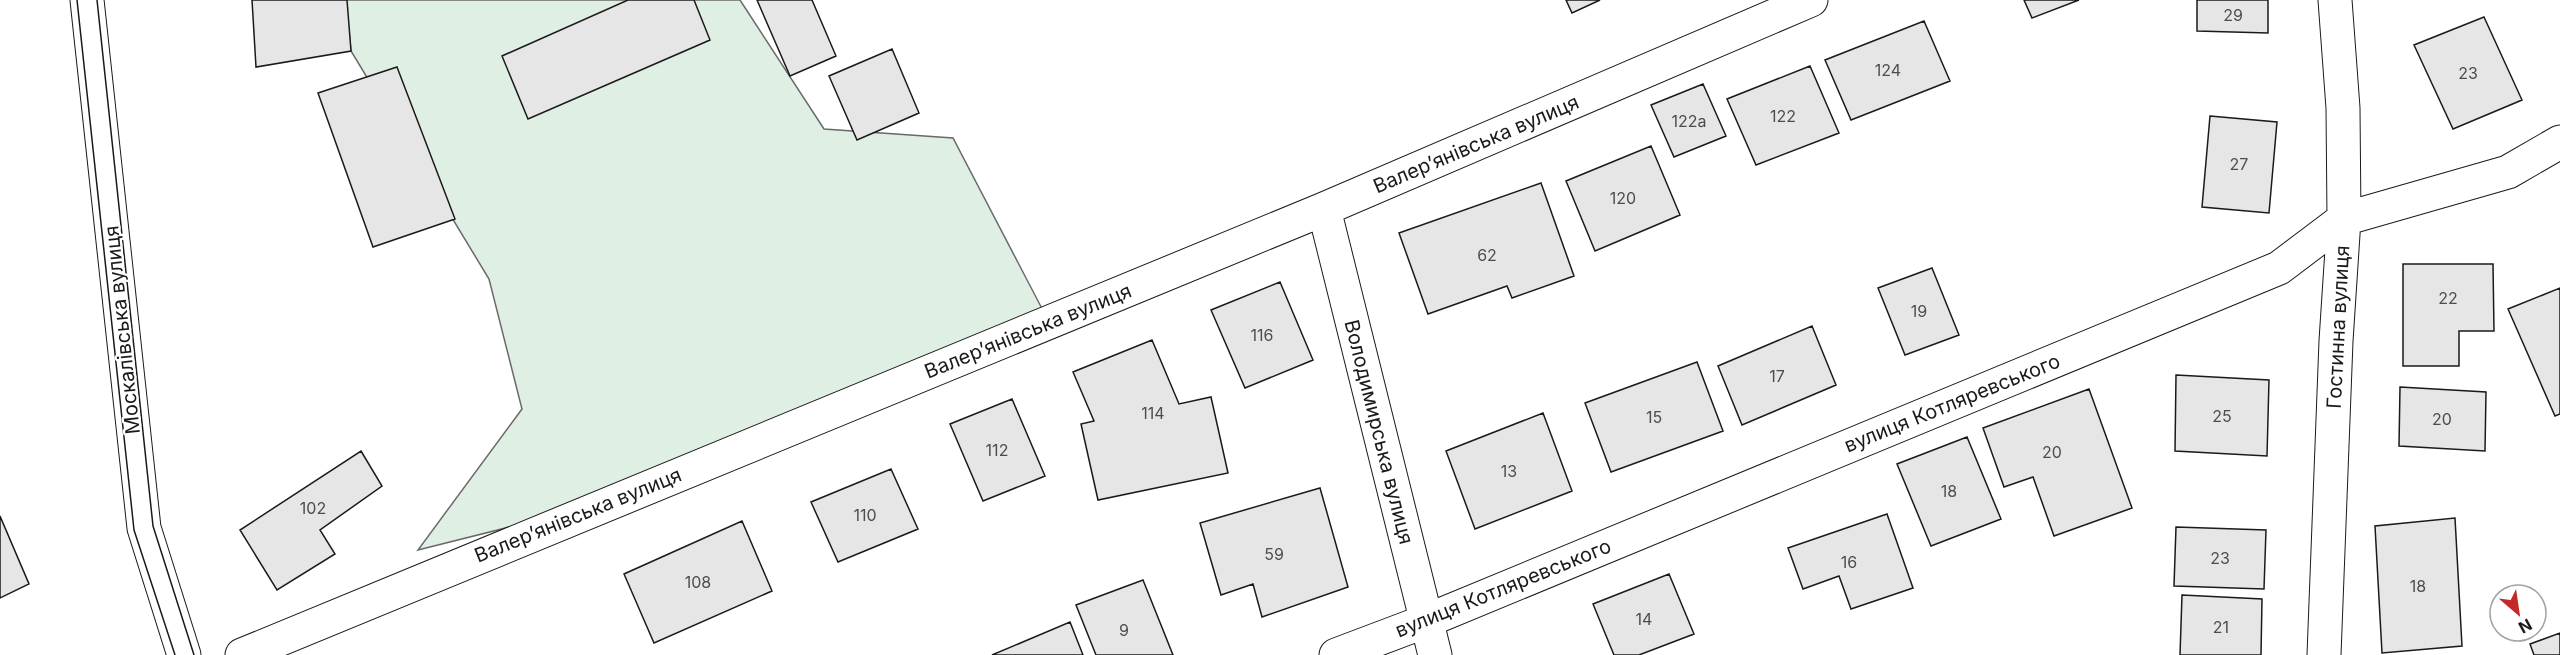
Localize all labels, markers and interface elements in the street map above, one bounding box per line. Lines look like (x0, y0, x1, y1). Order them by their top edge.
house number: 29 (2223, 5, 2243, 25)
house number: 124 (1875, 60, 1901, 80)
house number: 23 (2458, 63, 2478, 83)
street label: Валер’янівська вулиця (1370, 90, 1582, 198)
house number: 122 (1770, 106, 1796, 126)
house number: 122а (1671, 111, 1707, 131)
house number: 27 (2230, 154, 2248, 174)
house number: 120 (1610, 188, 1636, 208)
street label: Москалівська вулиця (99, 225, 145, 435)
house number: 62 (1477, 245, 1497, 265)
street label: Гостинна вулиця (2322, 245, 2354, 409)
street label: Валер’янівська вулиця (921, 278, 1135, 384)
house number: 22 (2438, 288, 2458, 308)
house number: 19 (1911, 301, 1927, 321)
street label: Володимирська вулиця (1339, 317, 1419, 547)
house number: 116 (1251, 325, 1273, 345)
street label: вулиця Котляревського (1841, 349, 2063, 457)
house number: 17 (1769, 366, 1785, 386)
house number: 114 (1141, 403, 1165, 423)
house number: 25 (2212, 406, 2232, 426)
house number: 15 (1646, 407, 1662, 427)
house number: 20 (2432, 409, 2452, 429)
house number: 112 (986, 440, 1008, 460)
house number: 20 (2042, 442, 2062, 462)
house number: 13 (1501, 461, 1517, 481)
street label: Валер’янівська вулиця (471, 462, 685, 568)
house number: 18 (1941, 481, 1957, 501)
house number: 102 (300, 498, 326, 518)
house number: 110 (853, 505, 877, 525)
street label: вулиця Котляревського (1392, 534, 1614, 642)
house number: 59 (1264, 544, 1284, 564)
house number: 23 (2210, 548, 2230, 568)
house number: 16 (1841, 552, 1857, 572)
house number: 108 (685, 572, 711, 592)
house number: 18 (2410, 576, 2426, 596)
north arrow (2488, 583, 2548, 643)
house number: 14 (1636, 609, 1652, 629)
text: N (2515, 614, 2535, 638)
house number: 21 (2213, 617, 2229, 637)
house number: 9 (1119, 620, 1129, 640)

